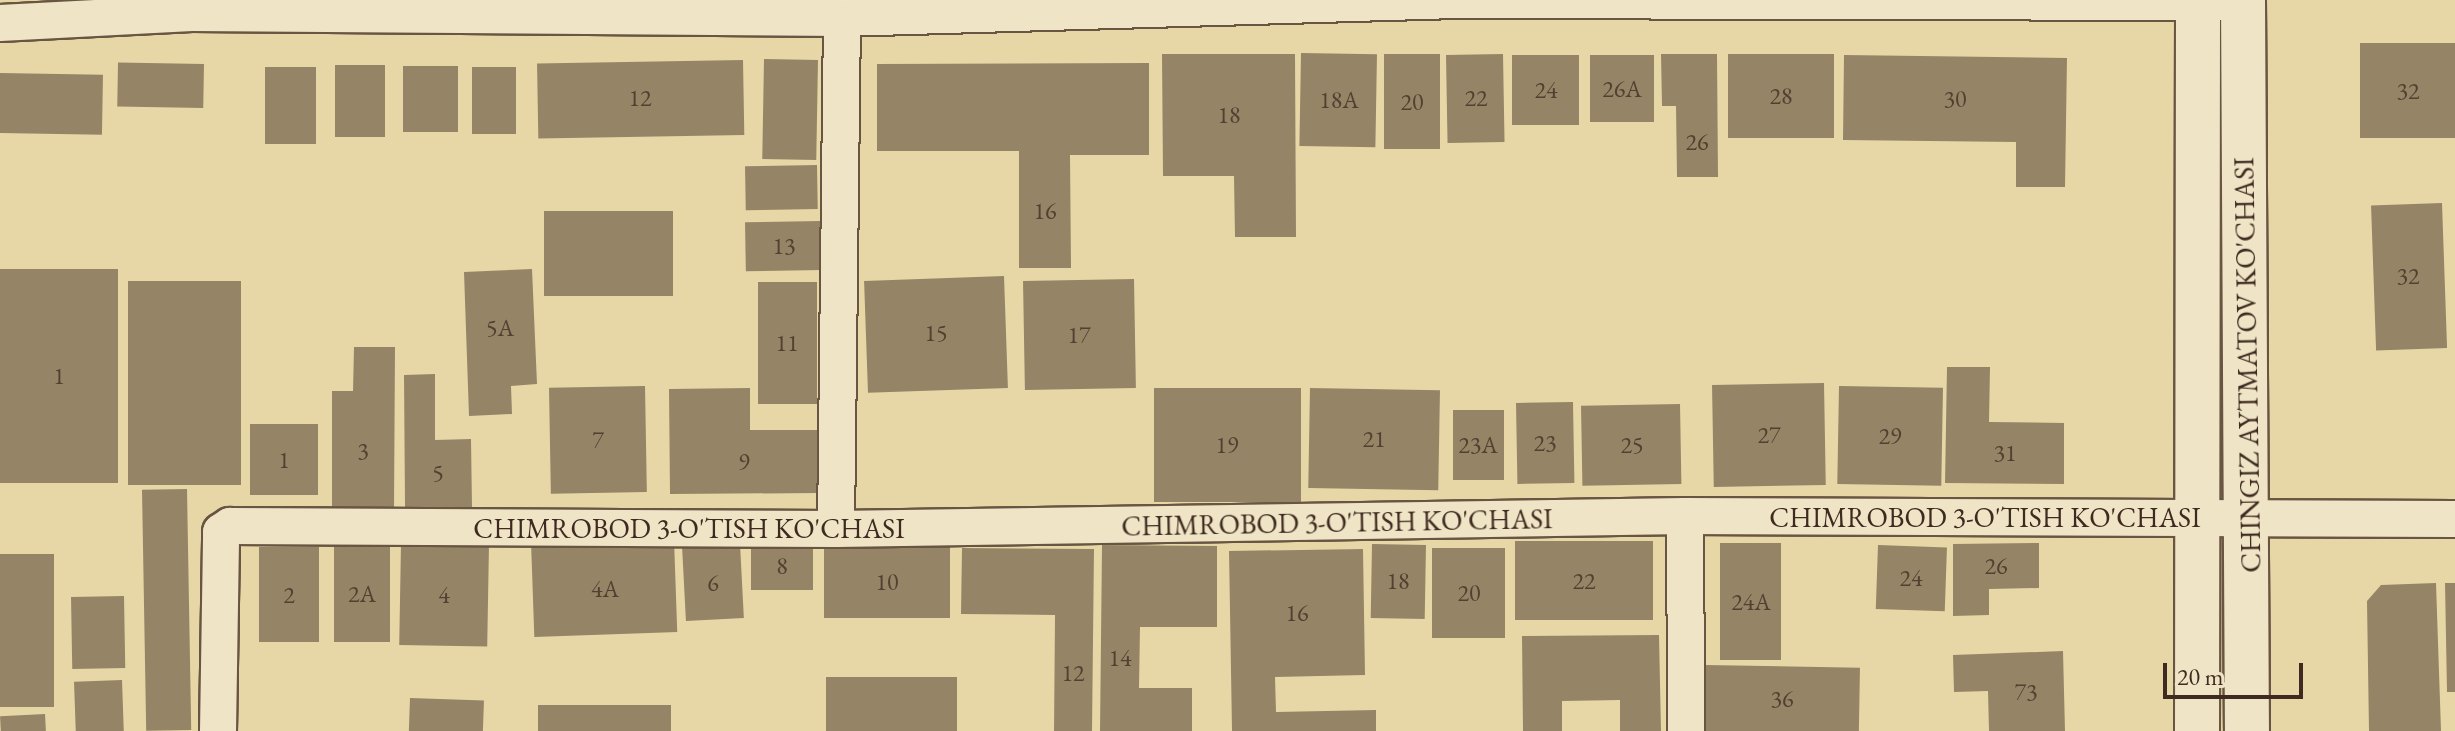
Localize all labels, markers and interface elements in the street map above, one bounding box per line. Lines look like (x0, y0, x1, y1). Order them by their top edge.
house number: 26А (1602, 75, 1642, 103)
house number: 24 (1534, 76, 1558, 104)
house number: 32 (2396, 77, 2420, 105)
house number: 28 (1769, 82, 1793, 110)
house number: 12 (628, 84, 652, 112)
house number: 22 (1464, 84, 1488, 112)
house number: 30 (1943, 85, 1967, 113)
house number: 18А (1319, 86, 1359, 114)
house number: 20 (1400, 88, 1424, 116)
house number: 18 (1217, 101, 1241, 129)
house number: 26 (1685, 128, 1709, 156)
street label: CHINGIZ AYTMATOV KO'CHASI (2227, 157, 2267, 573)
house number: 16 (1033, 197, 1057, 225)
house number: 13 (772, 232, 796, 260)
house number: 32 (2396, 262, 2420, 290)
house number: 5А (486, 314, 514, 342)
house number: 15 (924, 319, 948, 347)
house number: 17 (1067, 321, 1091, 349)
house number: 11 (775, 329, 799, 357)
house number: 1 (53, 362, 65, 390)
house number: 27 (1757, 421, 1781, 449)
house number: 29 (1878, 422, 1902, 450)
house number: 21 (1362, 425, 1386, 453)
house number: 7 (592, 426, 604, 454)
house number: 23 (1533, 429, 1557, 457)
house number: 19 (1215, 431, 1239, 459)
house number: 23А (1458, 431, 1498, 459)
house number: 25 (1620, 431, 1644, 459)
house number: 3 (357, 437, 369, 465)
house number: 31 (1993, 439, 2017, 467)
house number: 1 (278, 446, 290, 474)
house number: 9 (738, 448, 750, 476)
house number: 5 (432, 459, 444, 487)
street label: CHIMROBOD 3-O'TISH KO'CHASI (1769, 500, 2201, 534)
street label: CHIMROBOD 3-O'TISH KO'CHASI (1121, 501, 1553, 543)
street label: CHIMROBOD 3-O'TISH KO'CHASI (473, 511, 905, 545)
house number: 8 (776, 552, 788, 580)
house number: 26 (1984, 552, 2008, 580)
house number: 24 (1899, 564, 1923, 592)
house number: 18 (1386, 567, 1410, 595)
house number: 22 (1572, 567, 1596, 595)
house number: 10 (875, 568, 899, 596)
house number: 6 (707, 569, 719, 597)
house number: 4А (591, 575, 619, 603)
house number: 20 (1457, 579, 1481, 607)
house number: 2А (348, 580, 376, 608)
house number: 2 (283, 581, 295, 609)
house number: 4 (438, 581, 450, 609)
house number: 24А (1731, 588, 1771, 616)
house number: 16 (1285, 599, 1309, 627)
house number: 14 (1108, 644, 1132, 672)
scale bar (2167, 647, 2307, 697)
house number: 12 (1061, 659, 1085, 687)
text: 20 m (2177, 661, 2224, 692)
house number: 73 (2014, 678, 2038, 706)
house number: 36 (1770, 685, 1794, 713)

